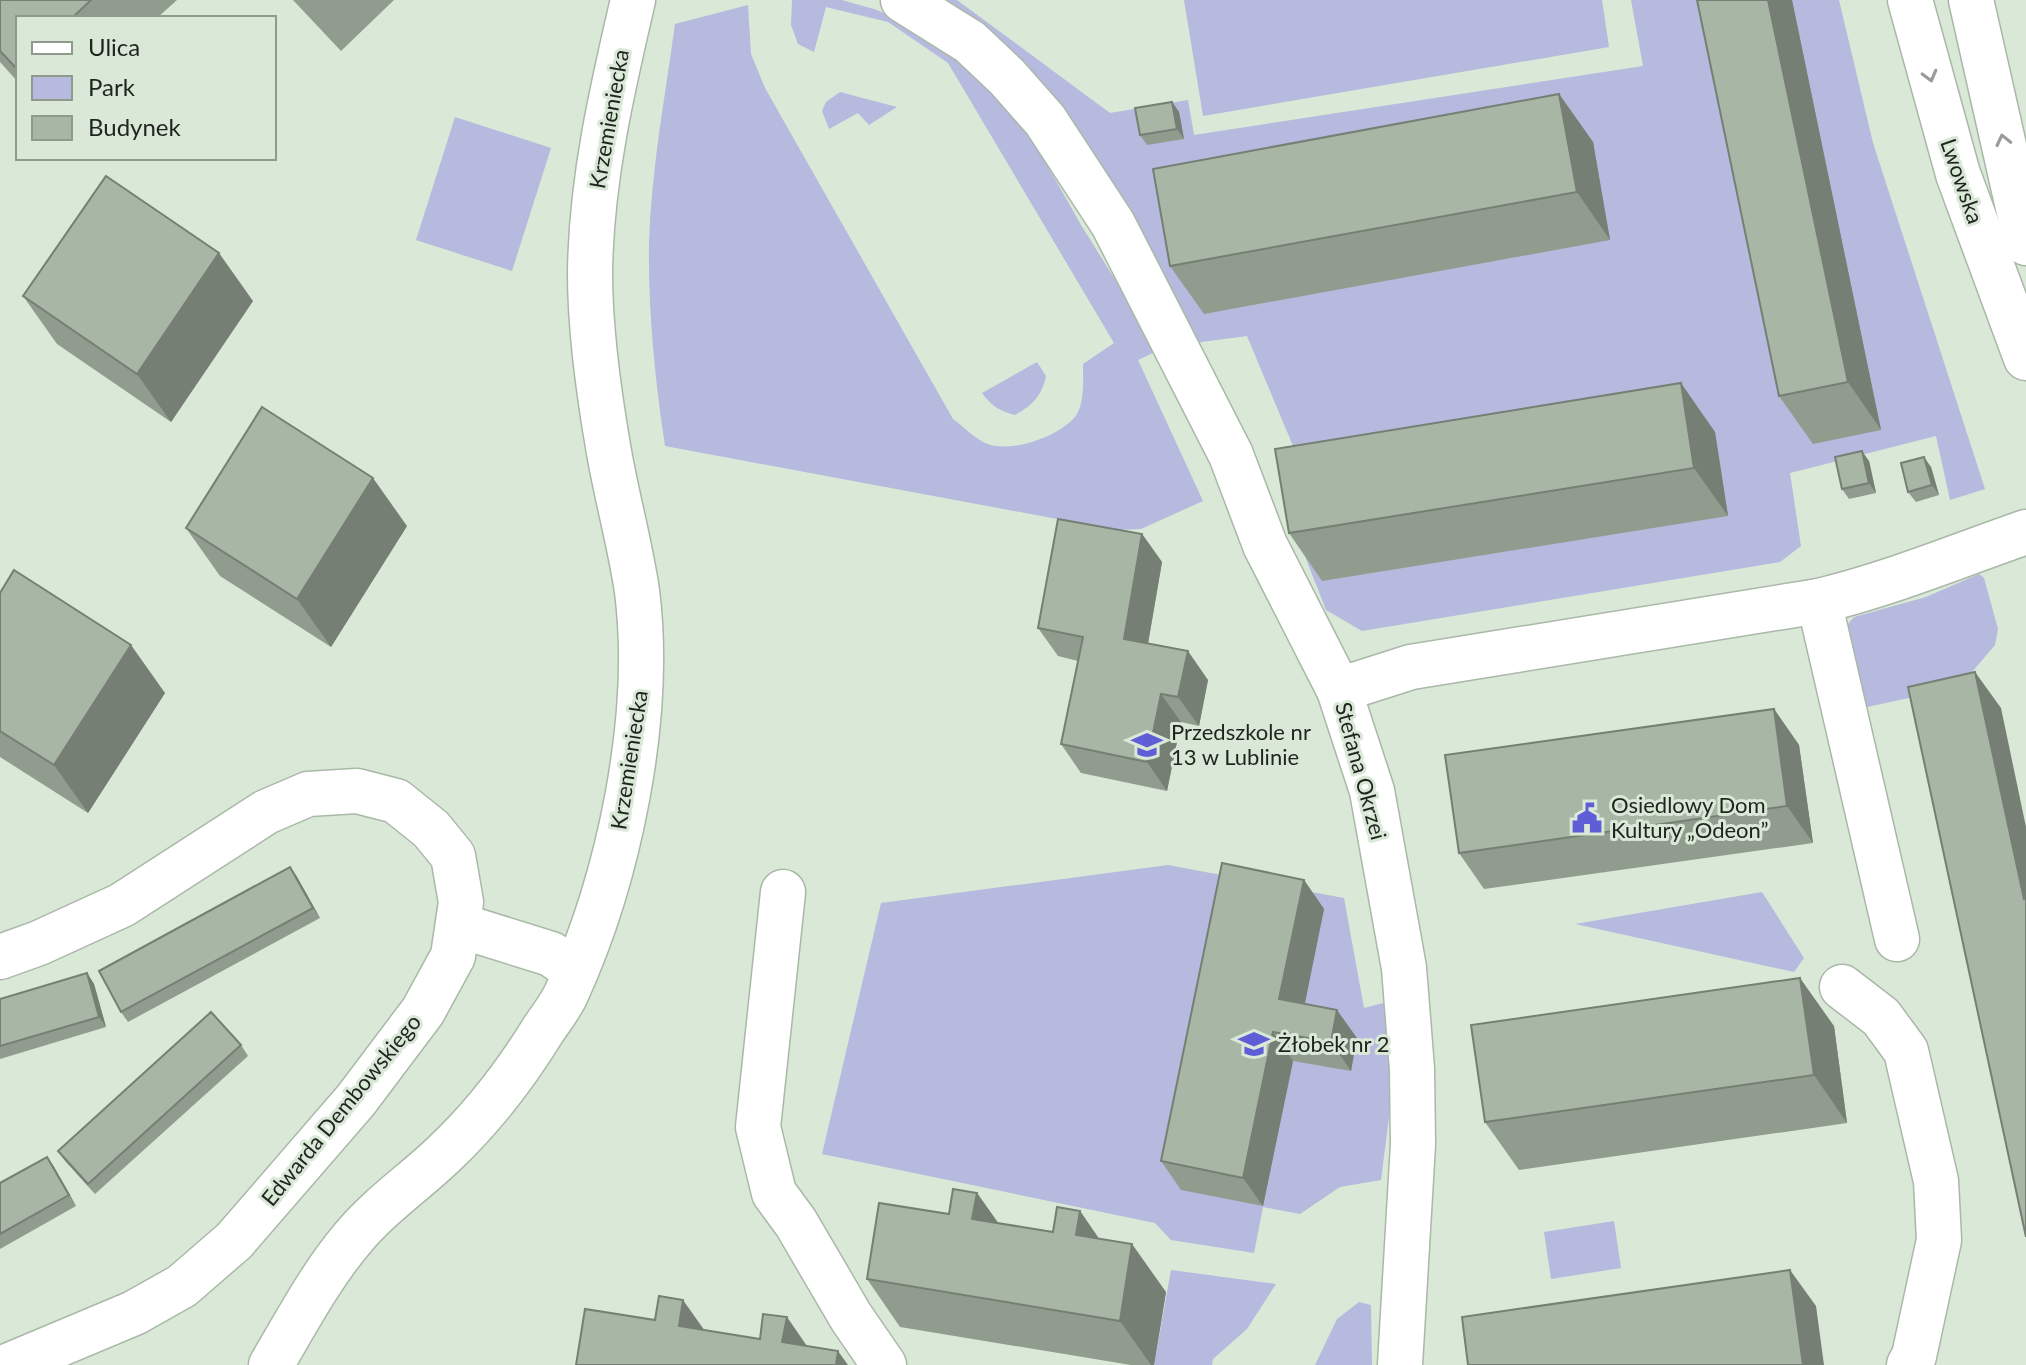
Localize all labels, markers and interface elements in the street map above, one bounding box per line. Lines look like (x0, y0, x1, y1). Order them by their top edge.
legend (16, 16, 276, 160)
text: Ulica (88, 32, 140, 61)
street label: Krzemieniecka (583, 47, 634, 191)
one-way arrow (1920, 68, 1937, 82)
text: Park (88, 72, 136, 101)
text: Budynek (88, 112, 182, 141)
one-way arrow (1995, 133, 2012, 147)
street label: Lwowska (1935, 135, 1990, 227)
street label: Krzemieniecka (604, 688, 653, 832)
street label: Stefana Okrzei (1330, 699, 1393, 843)
place label: Przedszkole nr 13 w Lublinie (1171, 718, 1311, 770)
school or university icon: Przedszkole nr 13 w Lublinie (1130, 728, 1164, 762)
place label: Osiedlowy Dom Kultury „Odeon” (1611, 791, 1769, 843)
public building icon: Osiedlowy Dom Kultury „Odeon” (1570, 801, 1604, 835)
street label: Edwarda Dembowskiego (255, 1008, 426, 1211)
school or university icon: Żłobek nr 2 (1237, 1027, 1271, 1061)
place label: Żłobek nr 2 (1278, 1030, 1389, 1057)

